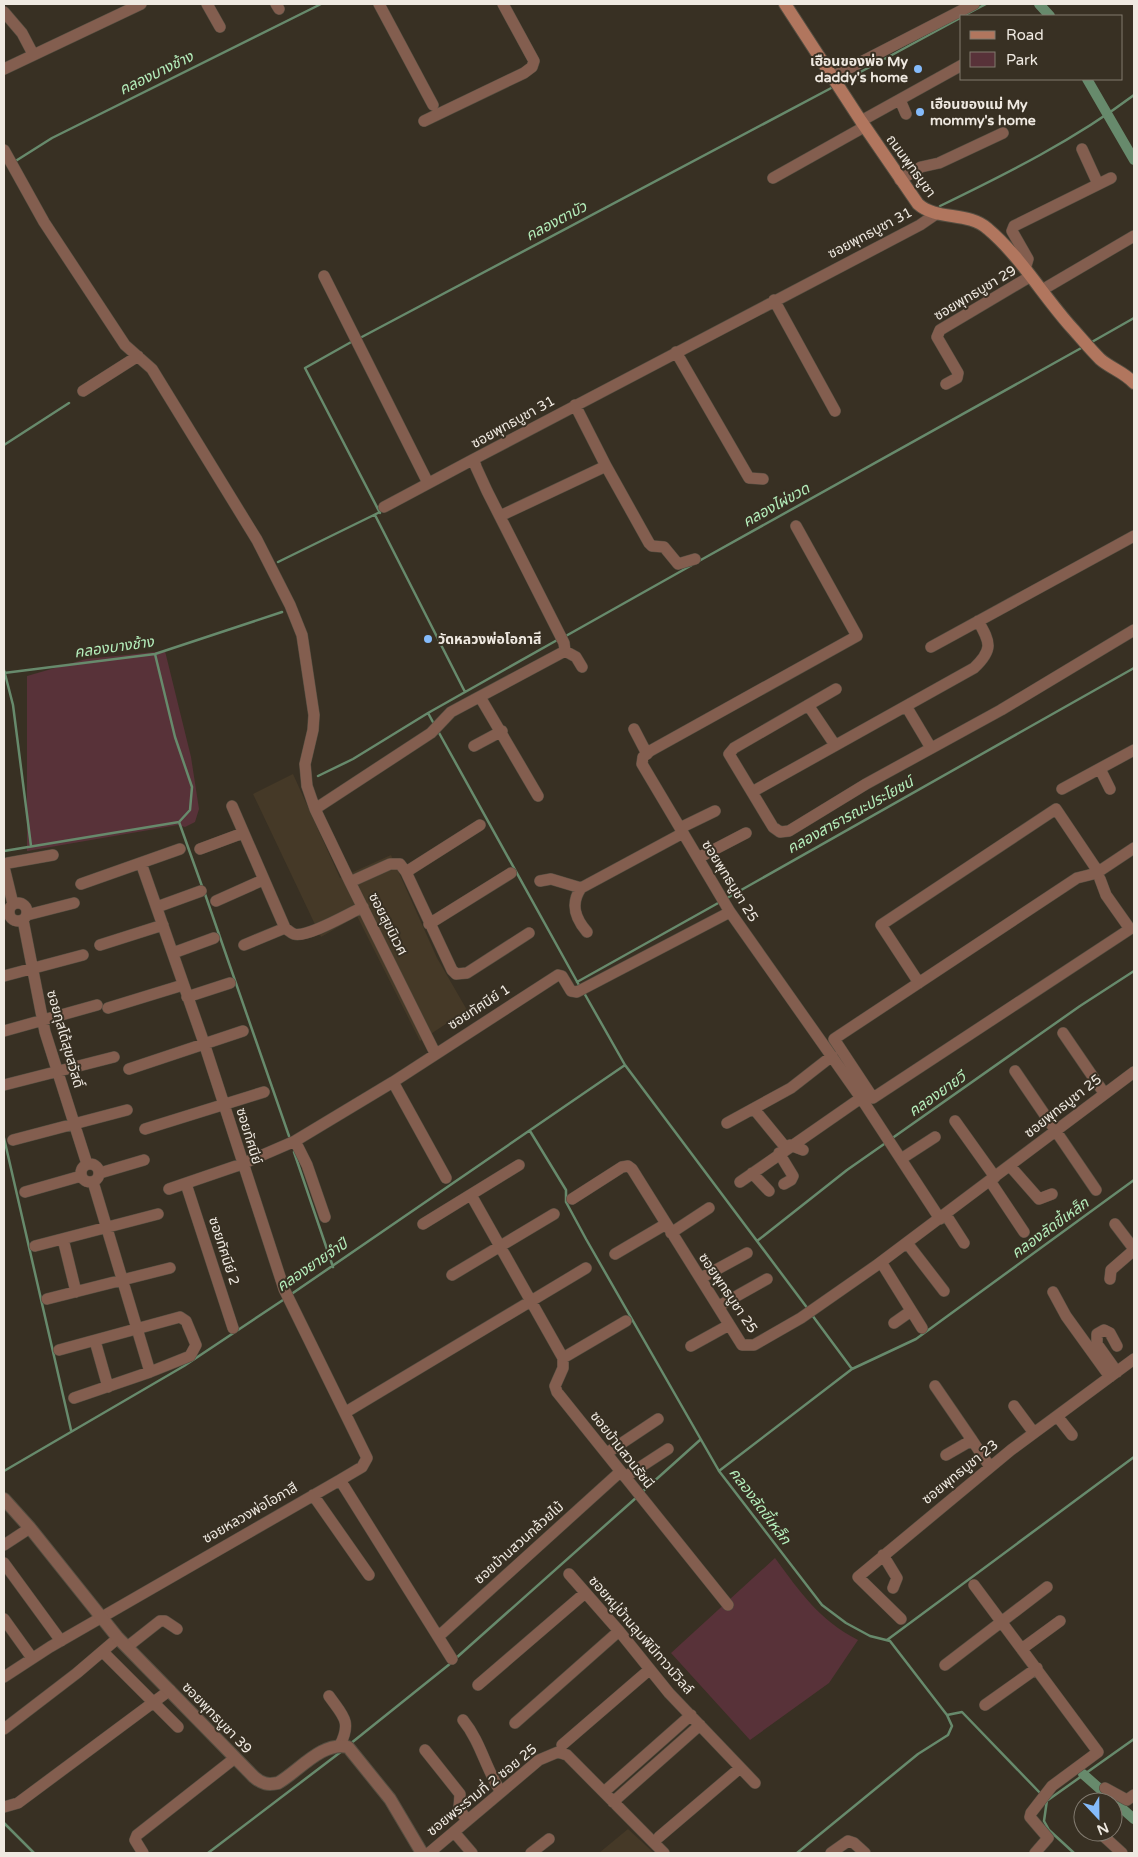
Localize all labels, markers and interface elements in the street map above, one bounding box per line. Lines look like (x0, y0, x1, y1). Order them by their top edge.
legend (960, 15, 1123, 80)
text: Road (1006, 26, 1044, 44)
water label: คลองบางช้าง (116, 47, 197, 99)
text: Park (1006, 51, 1038, 69)
place label: เฮือนของพ่อ My daddy's home (810, 53, 908, 86)
marker: เฮือนของพ่อ My daddy's home (912, 63, 924, 75)
place label: เฮือนของแม่ My mommy's home (930, 96, 1036, 129)
marker: เฮือนของแม่ My mommy's home (914, 106, 926, 118)
street label: ถนนพุทธบูชา (883, 131, 939, 201)
water label: คลองตาบัว (522, 197, 590, 245)
street label: ซอยพุทธบูชา 31 (825, 204, 915, 262)
street label: ซอยพุทธบูชา 29 (931, 262, 1019, 324)
street label: ซอยพุทธบูชา 31 (468, 392, 558, 452)
water label: คลองไผ่ขวด (739, 479, 813, 531)
place label: วัดหลวงพ่อโอภาสี (438, 631, 542, 648)
water label: คลองบางช้าง (73, 632, 156, 661)
marker: วัดหลวงพ่อโอภาสี (422, 633, 434, 645)
water label: คลองสาธารณะประโยชน์ (784, 771, 919, 857)
street label: ซอยพุทธบูชา 25 (698, 837, 762, 925)
street label: ซอยสุขนิเวศ (365, 890, 411, 958)
street label: ซอยทัศนีย์ 1 (445, 981, 513, 1033)
street label: ซอยกุสโต้สุขสวัสดิ์ (43, 988, 87, 1090)
water label: คลองยายวี (905, 1067, 971, 1120)
street label: ซอยพุทธบูชา 25 (1021, 1071, 1105, 1141)
street label: ซอยทัศนีย์ (232, 1106, 266, 1166)
water label: คลองลัดขี้เหล็ก (1007, 1192, 1093, 1262)
street label: ซอยทัศนีย์ 2 (205, 1215, 243, 1287)
water label: คลองยายจำปี (273, 1234, 352, 1295)
street label: ซอยพุทธบูชา 25 (695, 1250, 761, 1336)
street label: ซอยบ้านสวนรัชนี (587, 1408, 657, 1492)
street label: ซอยพุทธบูชา 23 (918, 1436, 1002, 1508)
water label: คลองลัดขี้เหล็ก (725, 1463, 797, 1549)
street label: ซอยหลวงพ่อโอภาสี (199, 1479, 301, 1547)
street label: ซอยบ้านสวนกล้วยไม้ (471, 1498, 567, 1588)
street label: ซอยหมู่บ้านลุมพินีทาวน์วิลล์ (585, 1572, 697, 1698)
street label: ซอยพุทธบูชา 39 (179, 1679, 255, 1757)
street label: ซอยพระรามที่ 2 ซอย 25 (422, 1739, 540, 1840)
north arrow (1073, 1792, 1123, 1842)
text: N (1094, 1819, 1111, 1839)

